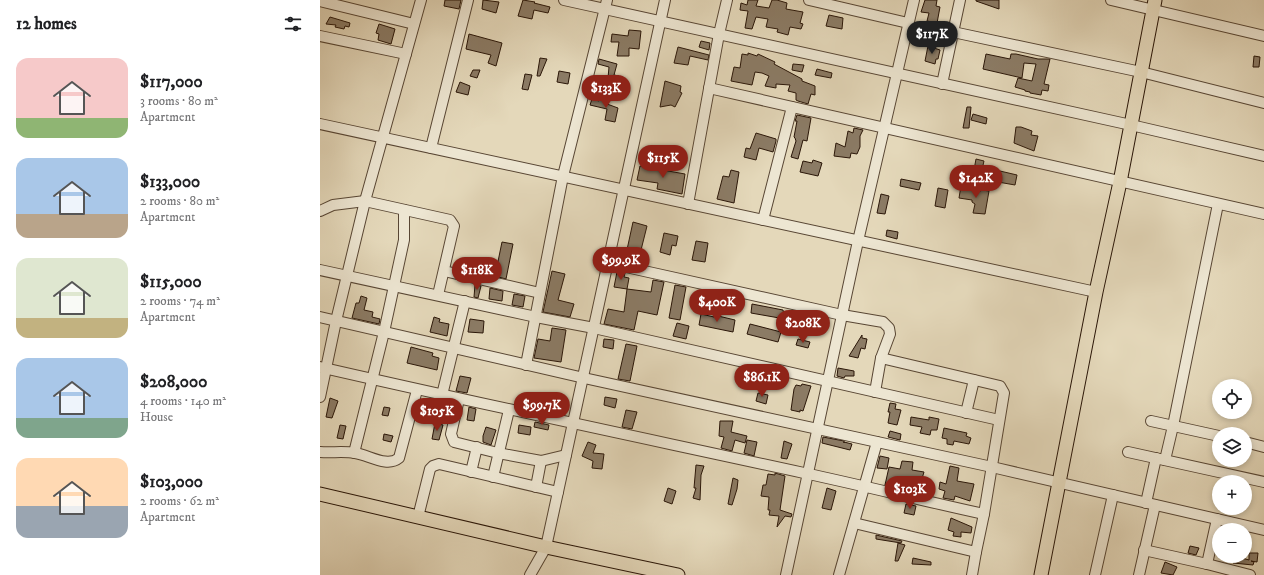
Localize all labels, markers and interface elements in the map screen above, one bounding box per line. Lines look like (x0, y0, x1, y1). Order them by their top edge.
text: 12 homes (16, 13, 77, 35)
icon: filters (282, 13, 304, 35)
pin: $117K (904, 21, 960, 55)
text: $117K (916, 26, 948, 42)
text: $117,000 (140, 71, 203, 93)
icon: home (48, 74, 96, 122)
pin: $133K (578, 75, 634, 109)
text: $133K (591, 80, 621, 96)
text: 3 rooms · 80 m² (140, 93, 218, 109)
text: Apartment (140, 109, 195, 125)
pin: $115K (635, 145, 691, 179)
text: $115K (647, 150, 679, 166)
pin: $142K (948, 165, 1004, 199)
text: $142K (959, 170, 993, 186)
text: $133,000 (140, 171, 200, 193)
icon: home (48, 174, 96, 222)
text: 2 rooms · 80 m² (140, 193, 219, 209)
text: Apartment (140, 209, 195, 225)
pin: $99.9K (588, 247, 654, 281)
text: $99.9K (602, 252, 640, 268)
pin: $118K (449, 257, 505, 291)
text: $118K (461, 262, 493, 278)
text: $115,000 (140, 271, 202, 293)
icon: home (48, 274, 96, 322)
pin: $400K (689, 289, 745, 323)
text: 2 rooms · 74 m² (140, 293, 220, 309)
text: $400K (698, 294, 736, 310)
text: Apartment (140, 309, 195, 325)
pin: $208K (775, 310, 831, 344)
text: $208K (785, 315, 821, 331)
pin: $86.1K (729, 364, 795, 398)
text: $86.1K (743, 369, 781, 385)
text: $208,000 (140, 371, 207, 393)
icon: home (48, 374, 96, 422)
map controls (1212, 379, 1252, 563)
button: locate (1212, 379, 1252, 419)
pin: $99.7K (509, 392, 575, 426)
text: 4 rooms · 140 m² (140, 393, 226, 409)
text: $99.7K (523, 397, 561, 413)
pin: $105K (409, 398, 465, 432)
text: $105K (420, 403, 454, 419)
text: House (140, 409, 173, 425)
button: layers (1212, 427, 1252, 467)
text: $103,000 (140, 471, 203, 493)
icon: home (48, 474, 96, 522)
button: + (1212, 475, 1252, 515)
pin: $103K (882, 476, 938, 510)
text: $103K (894, 481, 926, 497)
text: 2 rooms · 62 m² (140, 493, 219, 509)
text: Apartment (140, 509, 195, 525)
button: − (1212, 523, 1252, 563)

